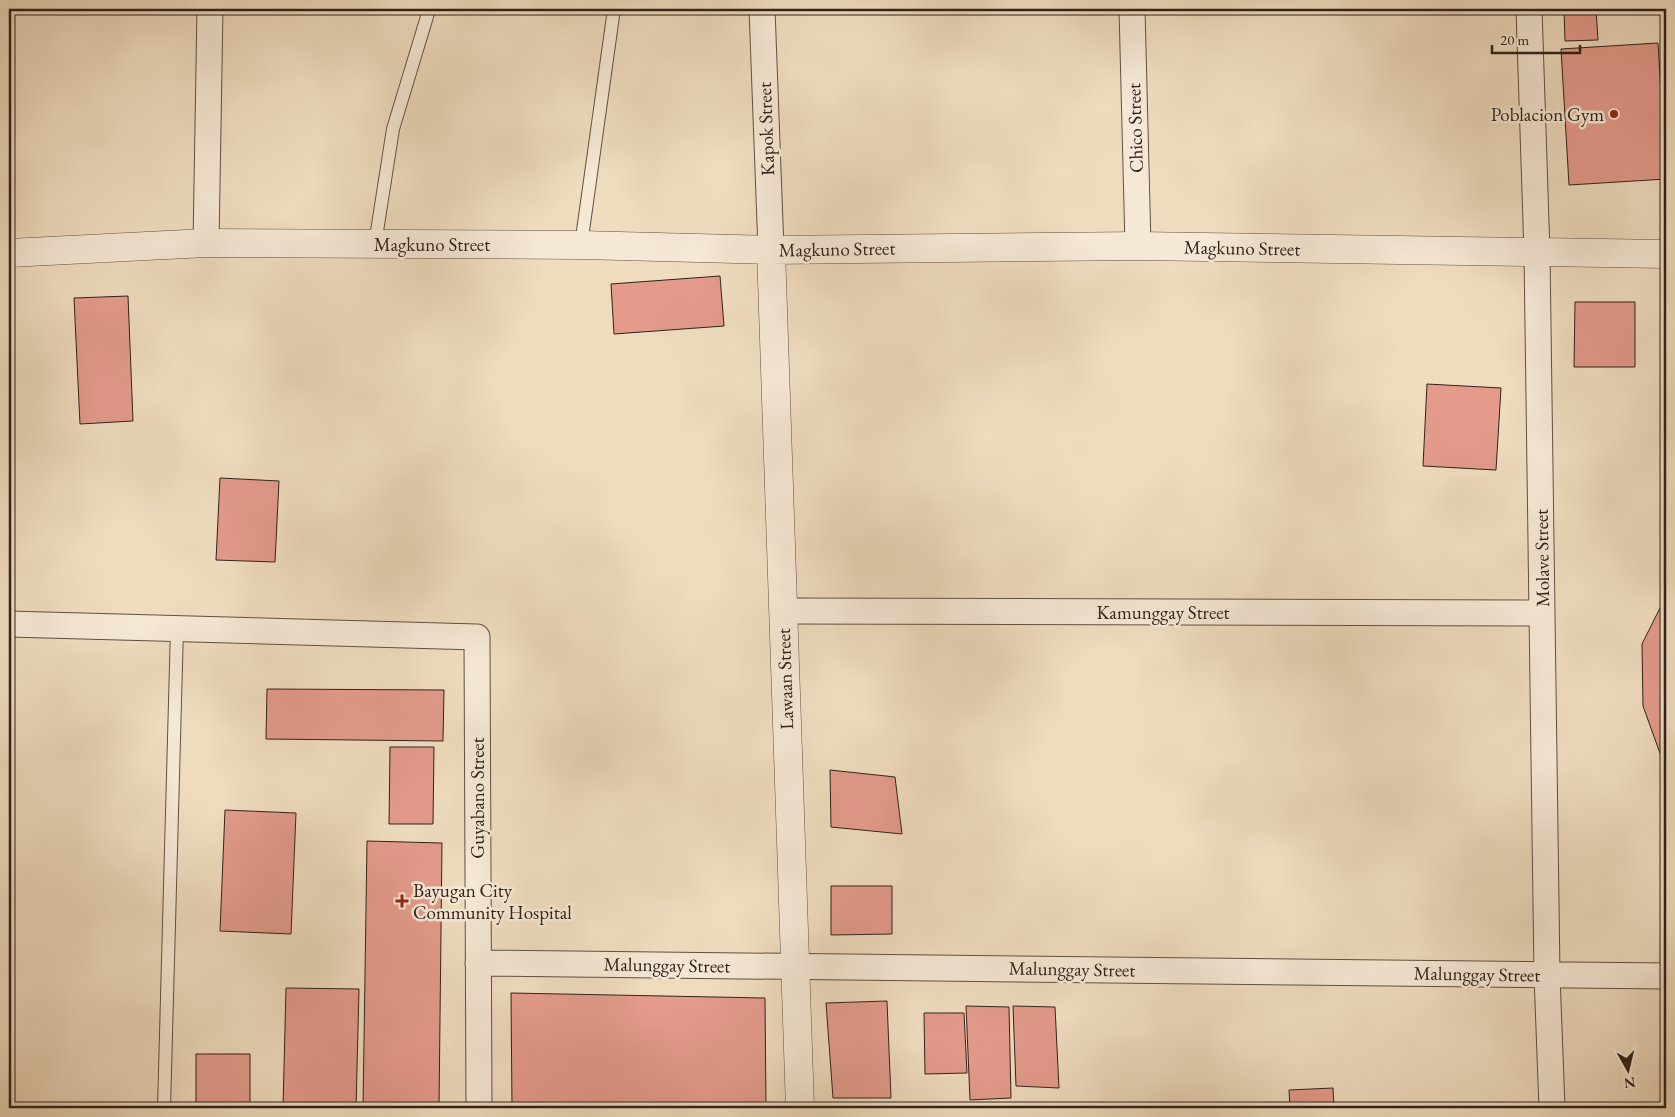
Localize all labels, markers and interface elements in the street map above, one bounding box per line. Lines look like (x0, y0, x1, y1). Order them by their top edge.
scale bar (1492, 22, 1580, 54)
text: 20 m (1500, 30, 1529, 49)
street label: Kapok Street (752, 82, 780, 176)
street label: Chico Street (1121, 82, 1149, 174)
place label: Poblacion Gym (1491, 102, 1604, 127)
marker: Poblacion Gym (1608, 108, 1620, 120)
street label: Magkuno Street (374, 232, 490, 257)
street label: Magkuno Street (1184, 234, 1300, 262)
street label: Magkuno Street (779, 235, 895, 263)
street label: Molave Street (1529, 509, 1555, 607)
street label: Kamunggay Street (1096, 600, 1230, 625)
street label: Lawaan Street (771, 628, 799, 730)
street label: Guyabano Street (465, 737, 490, 859)
place label: Bayugan City Community Hospital (413, 878, 572, 925)
marker: Bayugan City Community Hospital (395, 894, 409, 908)
street label: Malunggay Street (603, 951, 731, 979)
street label: Malunggay Street (1008, 955, 1136, 983)
street label: Malunggay Street (1413, 960, 1541, 988)
north arrow (1602, 1044, 1652, 1094)
text: N (1622, 1073, 1637, 1093)

